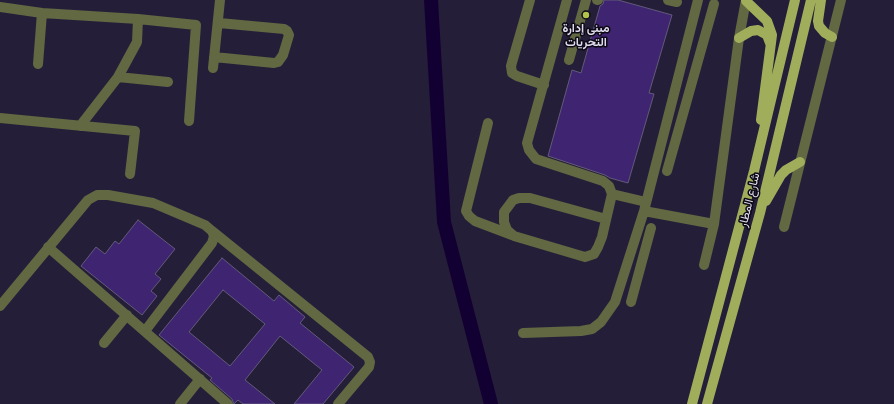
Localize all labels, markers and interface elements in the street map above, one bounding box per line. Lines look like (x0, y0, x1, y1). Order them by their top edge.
marker: مبنى إدارة التحريات (581, 10, 591, 20)
place label: مبنى إدارة التحريات (563, 21, 609, 49)
street label: شارع المطار (735, 171, 763, 229)

